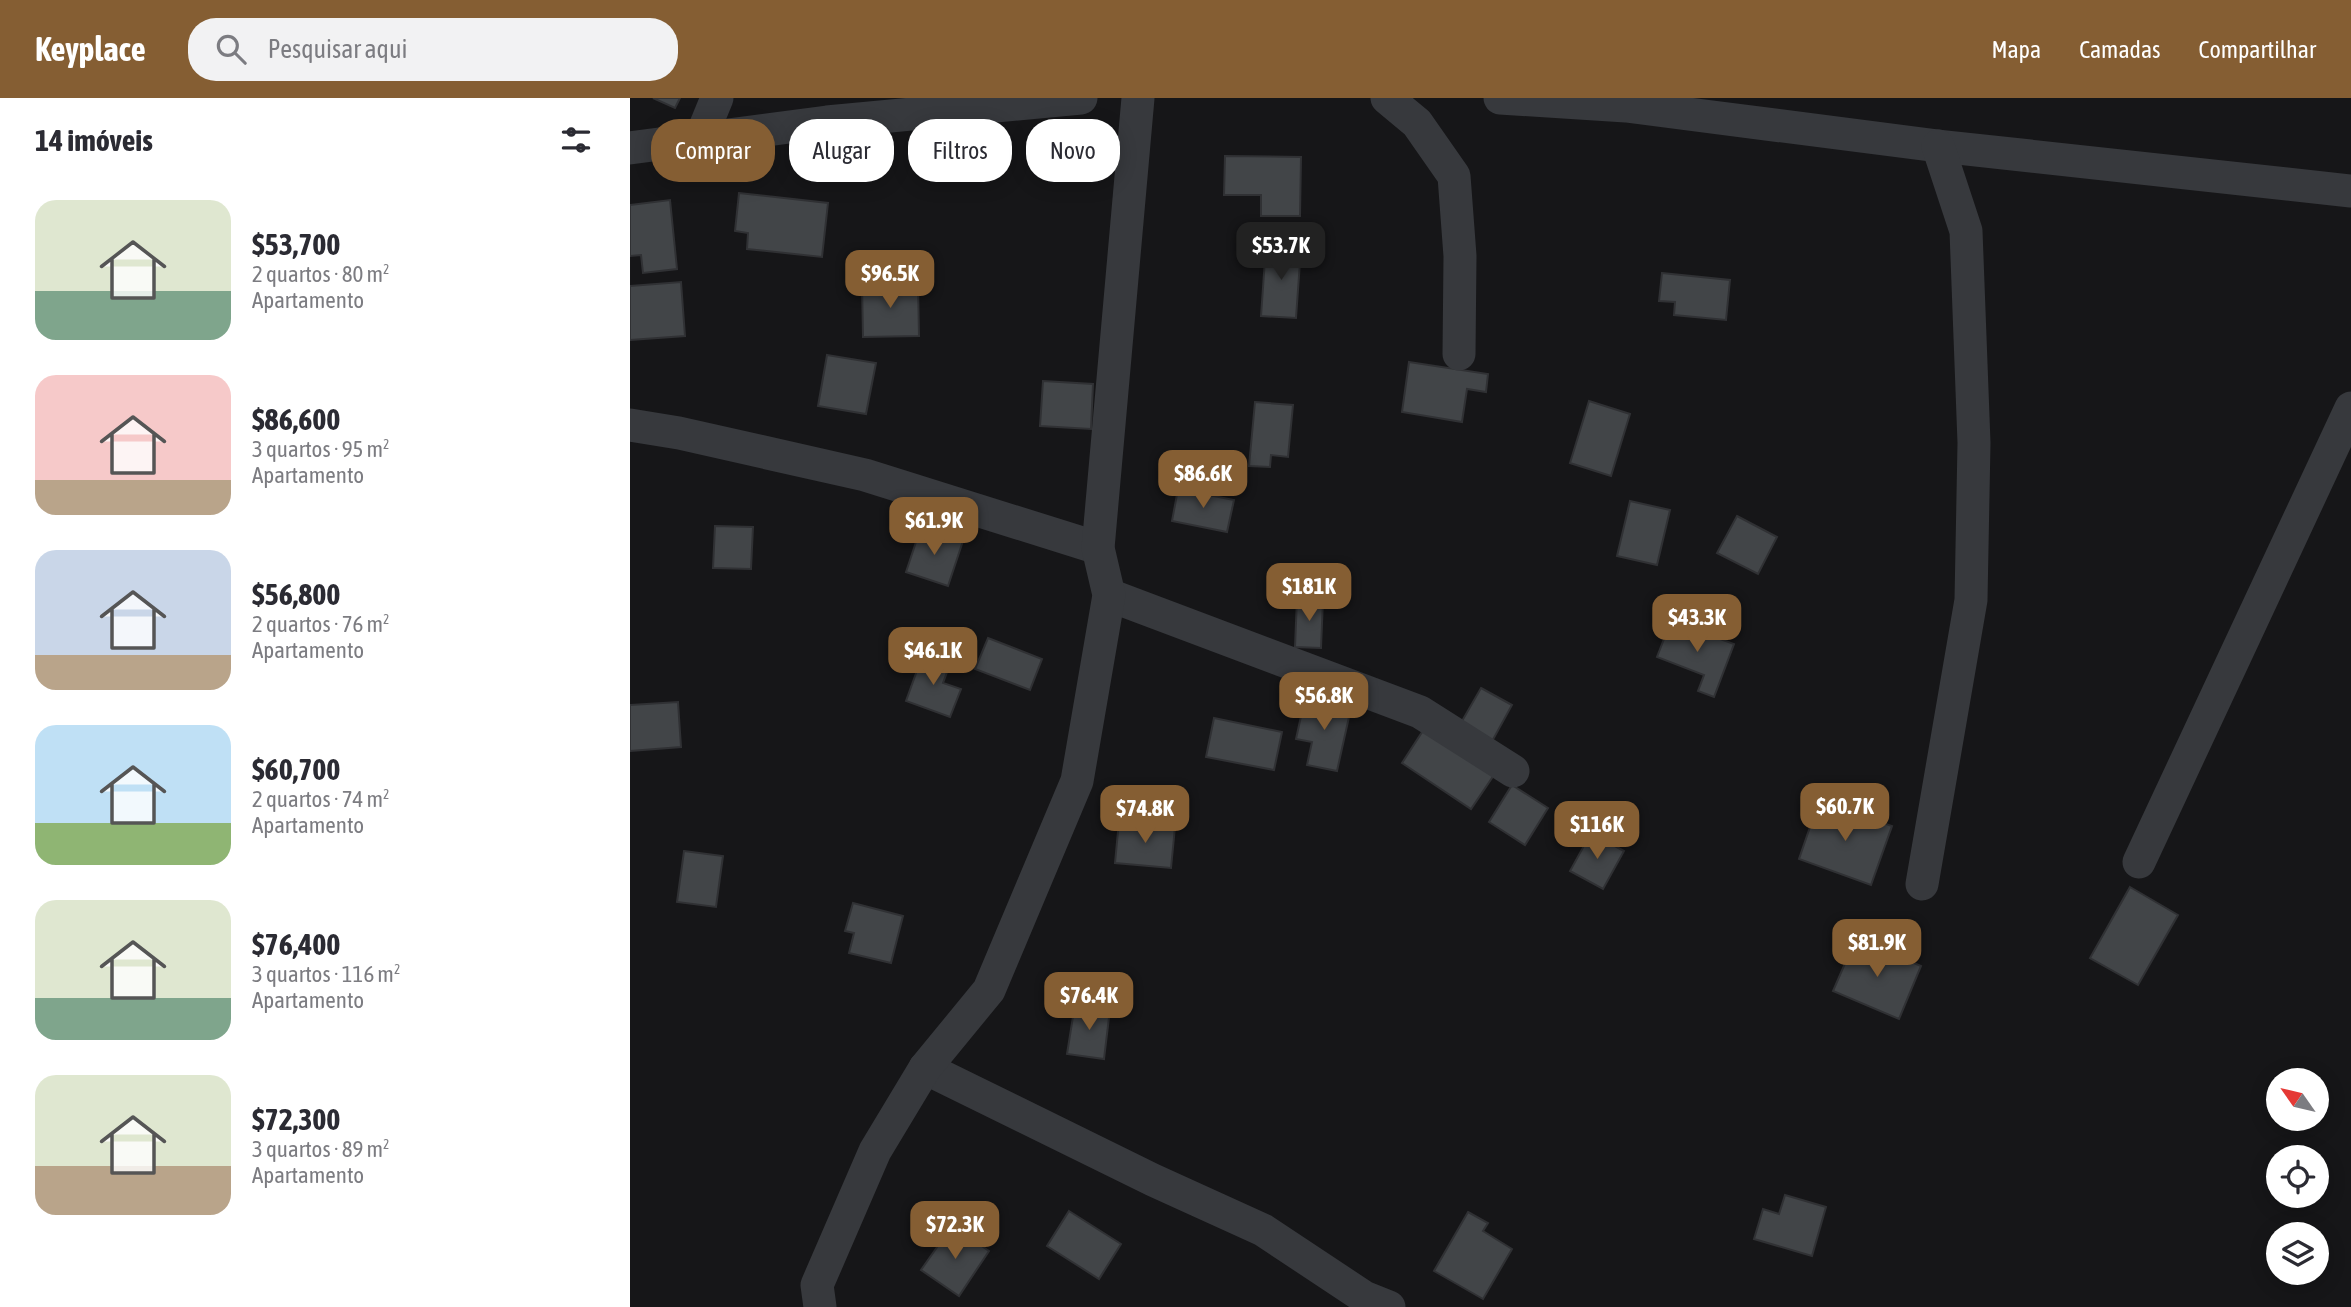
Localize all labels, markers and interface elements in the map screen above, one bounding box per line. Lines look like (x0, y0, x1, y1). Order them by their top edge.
search box (188, 18, 678, 81)
text: Keyplace (35, 30, 146, 68)
icon: search (212, 30, 250, 68)
text: Pesquisar aqui (268, 34, 407, 64)
text: Mapa (1991, 36, 2041, 63)
text: Camadas (2079, 36, 2161, 63)
text: Compartilhar (2199, 36, 2316, 63)
chip: Comprar (651, 119, 775, 182)
chip: Alugar (789, 119, 894, 182)
chip: Filtros (908, 119, 1012, 182)
chip: Novo (1026, 119, 1120, 182)
icon: filters (557, 121, 595, 159)
text: 14 imóveis (35, 123, 153, 157)
pin: $53.7K (1224, 222, 1338, 282)
text: $53,700 (252, 227, 340, 261)
icon: home (91, 228, 175, 312)
text: $53.7K (1252, 232, 1310, 258)
pin: $96.5K (833, 250, 947, 310)
text: $96.5K (861, 260, 919, 286)
text: 2 quartos · 80 m² (252, 261, 390, 287)
text: Apartamento (252, 287, 364, 313)
text: $86,600 (252, 402, 340, 436)
icon: home (91, 403, 175, 487)
text: 3 quartos · 95 m² (252, 436, 390, 462)
pin: $86.6K (1146, 450, 1260, 510)
text: $86.6K (1174, 460, 1232, 486)
text: Apartamento (252, 462, 364, 488)
pin: $61.9K (877, 498, 991, 557)
text: $61.9K (905, 507, 963, 533)
pin: $181K (1260, 564, 1358, 623)
text: $181K (1282, 573, 1336, 599)
text: $56,800 (252, 577, 340, 611)
icon: home (91, 578, 175, 662)
pin: $43.3K (1640, 594, 1754, 654)
text: $43.3K (1668, 604, 1726, 630)
text: 2 quartos · 76 m² (252, 611, 390, 637)
pin: $46.1K (876, 628, 990, 687)
text: Apartamento (252, 637, 364, 663)
text: $46.1K (904, 637, 962, 663)
pin: $56.8K (1267, 672, 1381, 732)
text: $56.8K (1295, 682, 1353, 708)
text: $60,700 (252, 752, 340, 786)
icon: home (91, 753, 175, 837)
pin: $60.7K (1788, 784, 1902, 843)
text: 2 quartos · 74 m² (252, 786, 390, 812)
pin: $74.8K (1088, 786, 1202, 845)
text: $60.7K (1816, 793, 1874, 819)
text: $74.8K (1116, 795, 1174, 821)
pin: $116K (1548, 802, 1646, 861)
text: $116K (1570, 811, 1624, 837)
text: Apartamento (252, 812, 364, 838)
pin: $81.9K (1820, 920, 1934, 979)
text: $76,400 (252, 927, 340, 961)
icon: home (91, 928, 175, 1012)
text: $81.9K (1848, 929, 1906, 955)
text: 3 quartos · 116 m² (252, 961, 400, 987)
pin: $76.4K (1032, 972, 1146, 1032)
text: $76.4K (1060, 982, 1118, 1008)
text: Apartamento (252, 987, 364, 1013)
north arrow (2266, 1068, 2329, 1130)
map controls (2266, 1068, 2329, 1285)
text: $72,300 (252, 1102, 340, 1136)
icon: home (91, 1103, 175, 1187)
text: 3 quartos · 89 m² (252, 1136, 390, 1162)
button: locate (2266, 1145, 2329, 1208)
text: Apartamento (252, 1162, 364, 1188)
pin: $72.3K (898, 1202, 1012, 1261)
text: $72.3K (926, 1211, 984, 1237)
button: layers (2266, 1222, 2329, 1285)

